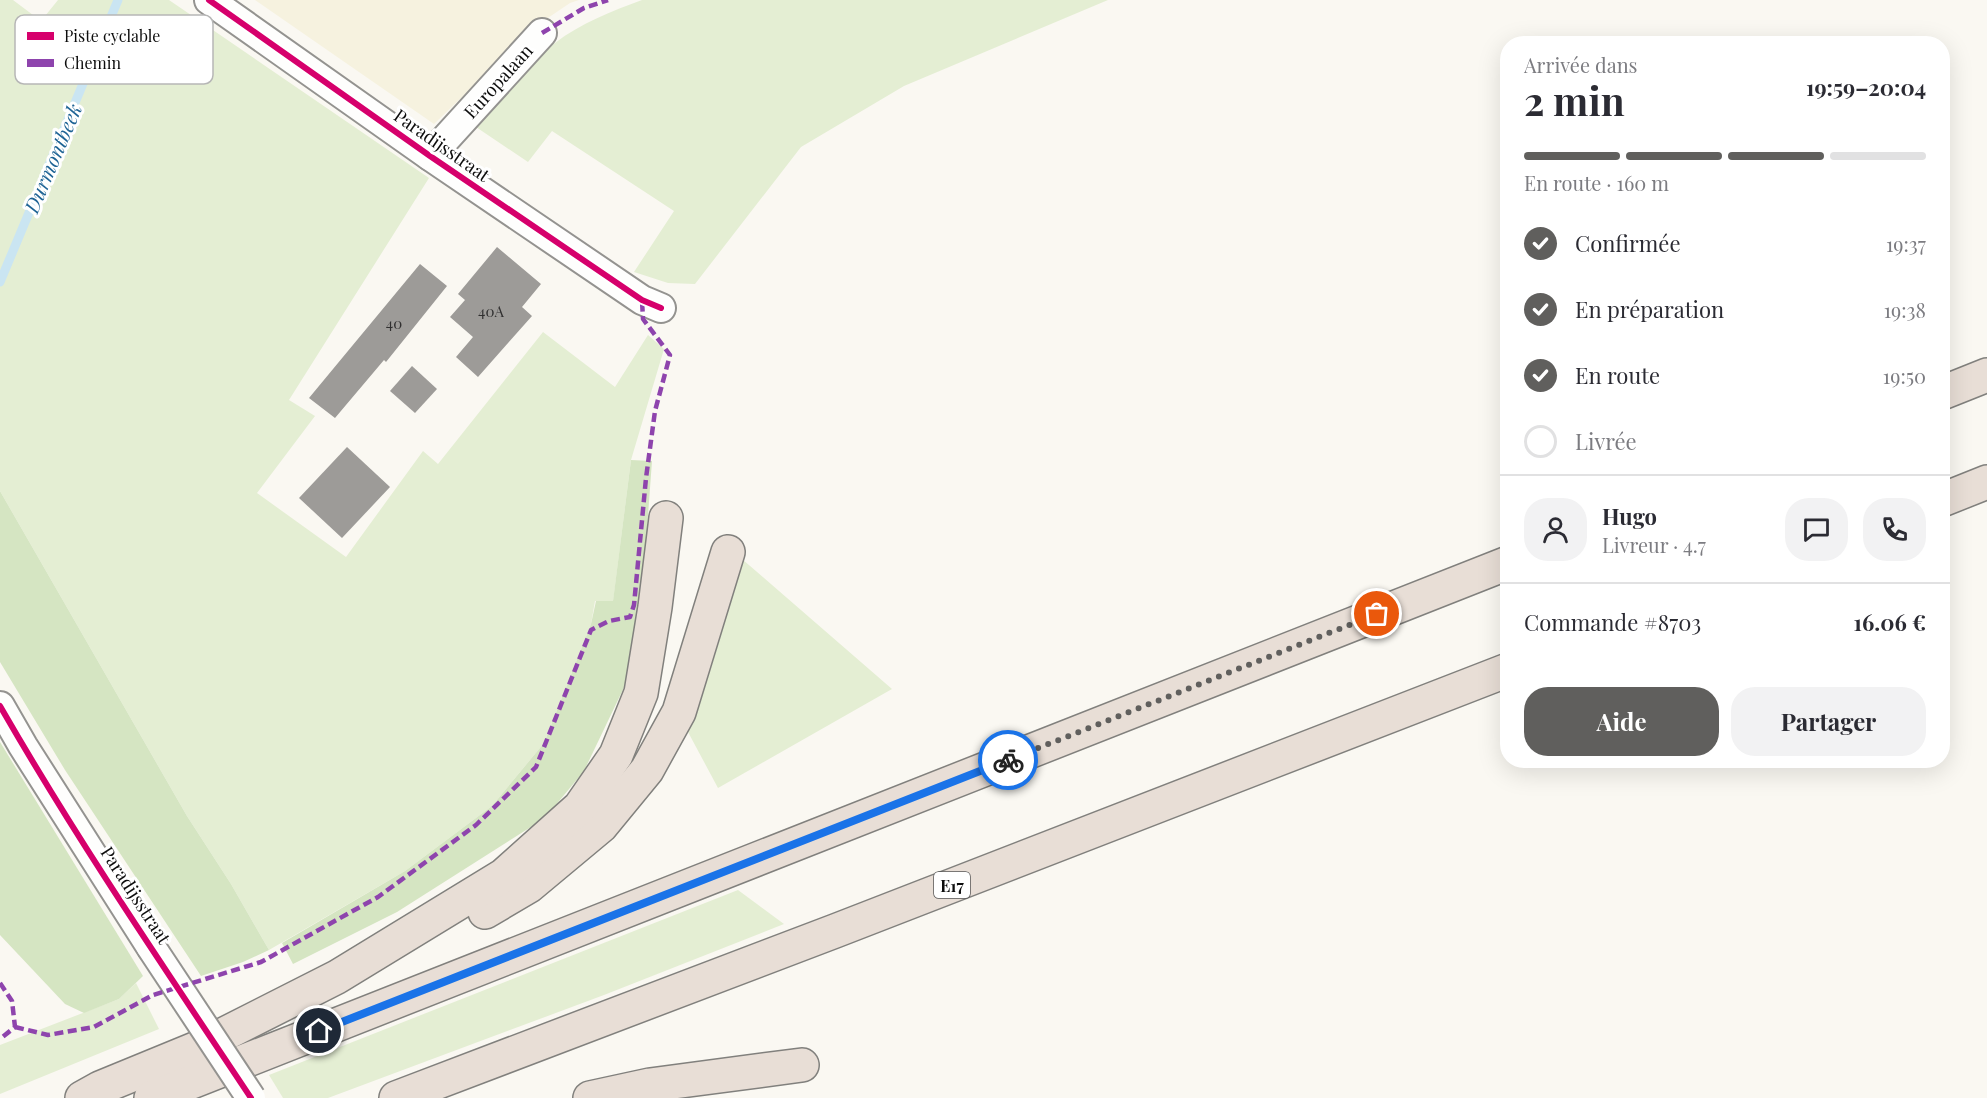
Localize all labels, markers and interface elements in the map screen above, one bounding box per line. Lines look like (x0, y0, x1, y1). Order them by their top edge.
legend (15, 15, 213, 84)
text: Piste cyclable (64, 25, 160, 46)
street label: Europalaan (458, 39, 538, 123)
text: Arrivée dans (1524, 51, 1638, 78)
text: Chemin (64, 52, 121, 73)
text: 19:59–20:04 (1806, 72, 1926, 102)
text: 2 min (1524, 74, 1625, 126)
water label: Durmontbeek (16, 99, 87, 218)
street label: Paradijsstraat (389, 103, 495, 187)
text: En route · 160 m (1524, 169, 1669, 196)
icon: check (1524, 227, 1557, 260)
text: Confirmée (1575, 228, 1681, 258)
text: 19:37 (1886, 230, 1926, 257)
icon: check (1524, 293, 1557, 326)
text: En préparation (1575, 294, 1724, 324)
text: 19:38 (1884, 296, 1926, 323)
house number: 40A (478, 301, 504, 321)
house number: 40 (386, 313, 402, 333)
icon: check (1524, 359, 1557, 392)
text: En route (1575, 360, 1660, 390)
text: 19:50 (1883, 362, 1926, 389)
text: Livrée (1575, 426, 1637, 456)
button: person (1524, 498, 1587, 561)
button: chat (1785, 498, 1848, 561)
button: phone (1863, 498, 1926, 561)
text: Hugo (1602, 501, 1657, 531)
text: Livreur · 4.7 (1602, 531, 1706, 558)
pin (1351, 588, 1402, 639)
icon: bag (1360, 597, 1393, 630)
text: Commande #8703 (1524, 607, 1701, 637)
text: 16.06 € (1854, 607, 1926, 637)
button: Aide (1524, 687, 1719, 756)
button: Partager (1731, 687, 1926, 756)
courier (978, 730, 1038, 790)
icon: bike (992, 744, 1025, 777)
street label: Paradijsstraat (96, 842, 177, 949)
road number: E17 (934, 872, 970, 898)
pin (293, 1005, 344, 1056)
icon: home (302, 1014, 335, 1047)

